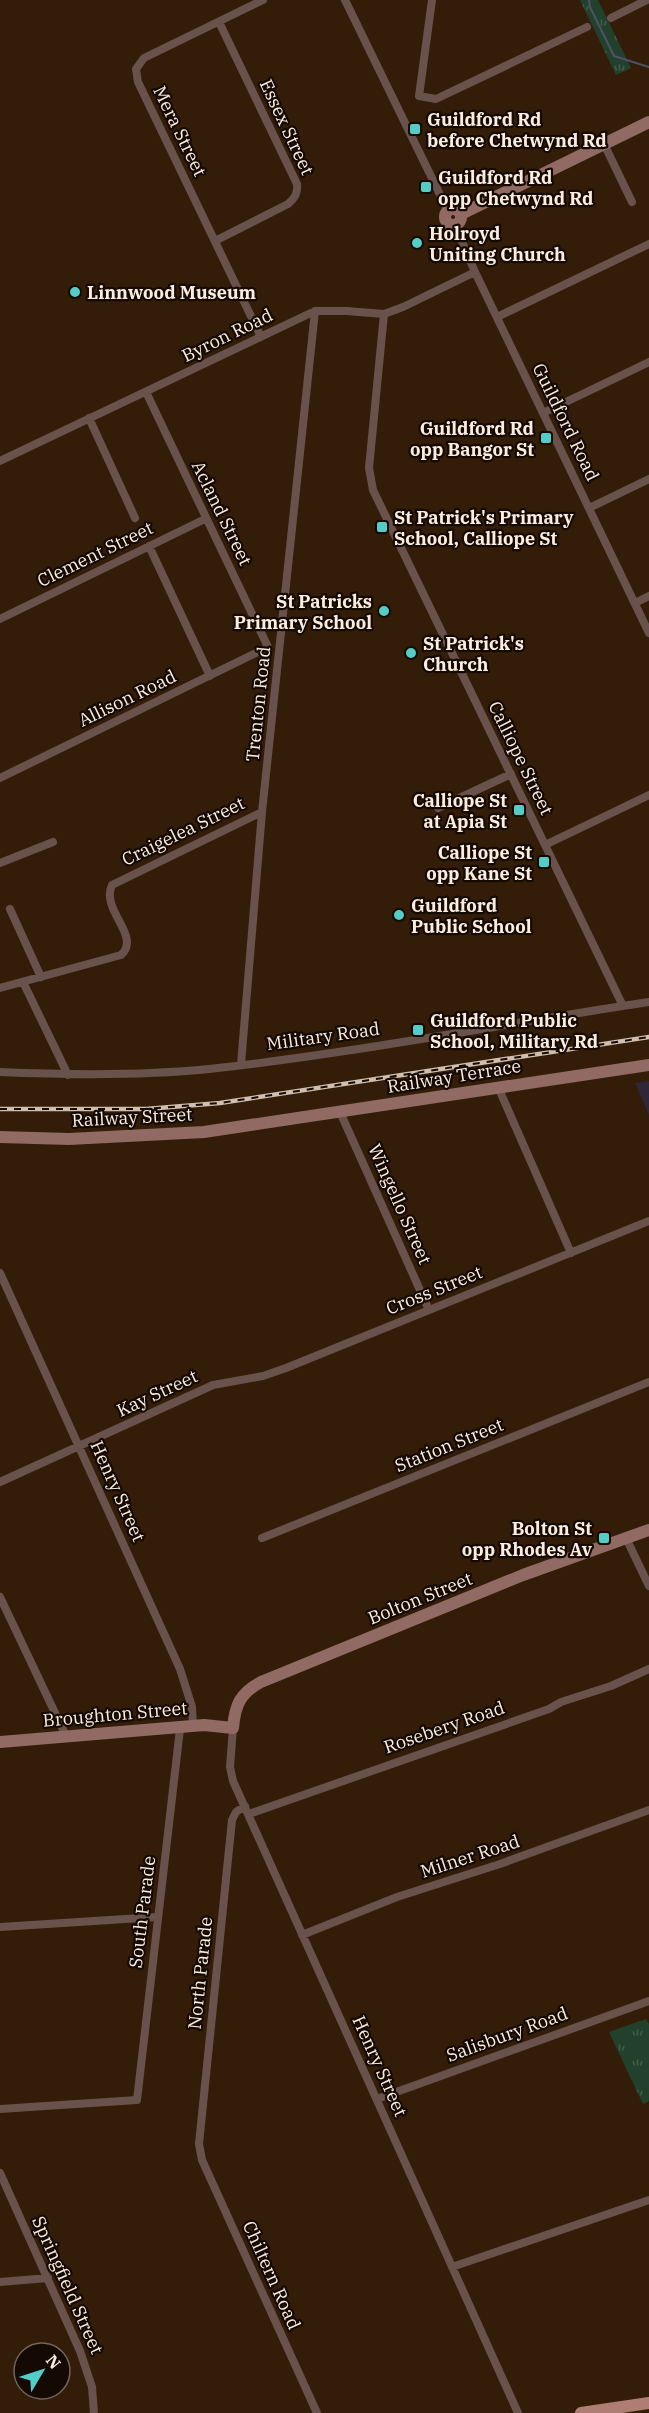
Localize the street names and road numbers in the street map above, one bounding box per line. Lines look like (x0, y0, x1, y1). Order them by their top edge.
street label: Essex Street (255, 75, 319, 179)
street label: Mera Street (148, 82, 212, 180)
street label: Byron Road (178, 303, 276, 367)
street label: Guildford Road (528, 359, 604, 485)
street label: Acland Street (187, 457, 257, 569)
street label: Clement Street (33, 516, 157, 592)
street label: Trenton Road (241, 645, 275, 763)
street label: Allison Road (74, 664, 180, 732)
street label: Calliope Street (484, 697, 558, 819)
street label: Craigelea Street (118, 791, 248, 871)
street label: Military Road (265, 1017, 381, 1055)
street label: Railway Terrace (385, 1054, 523, 1098)
street label: Railway Street (71, 1102, 193, 1132)
street label: Wingello Street (363, 1140, 437, 1268)
street label: Cross Street (383, 1260, 485, 1320)
street label: Kay Street (113, 1364, 201, 1422)
street label: Station Street (391, 1413, 507, 1477)
street label: Henry Street (85, 1437, 151, 1545)
street label: Bolton Street (365, 1567, 475, 1629)
street label: Broughton Street (42, 1696, 188, 1732)
street label: Rosebery Road (381, 1696, 507, 1758)
street label: Milner Road (417, 1829, 523, 1883)
street label: South Parade (124, 1855, 160, 1969)
street label: North Parade (183, 1916, 217, 2030)
street label: Salisbury Road (443, 2001, 571, 2067)
street label: Henry Street (347, 2012, 413, 2120)
street label: Springfield Street (27, 2212, 109, 2358)
street label: Chiltern Road (238, 2217, 306, 2333)

